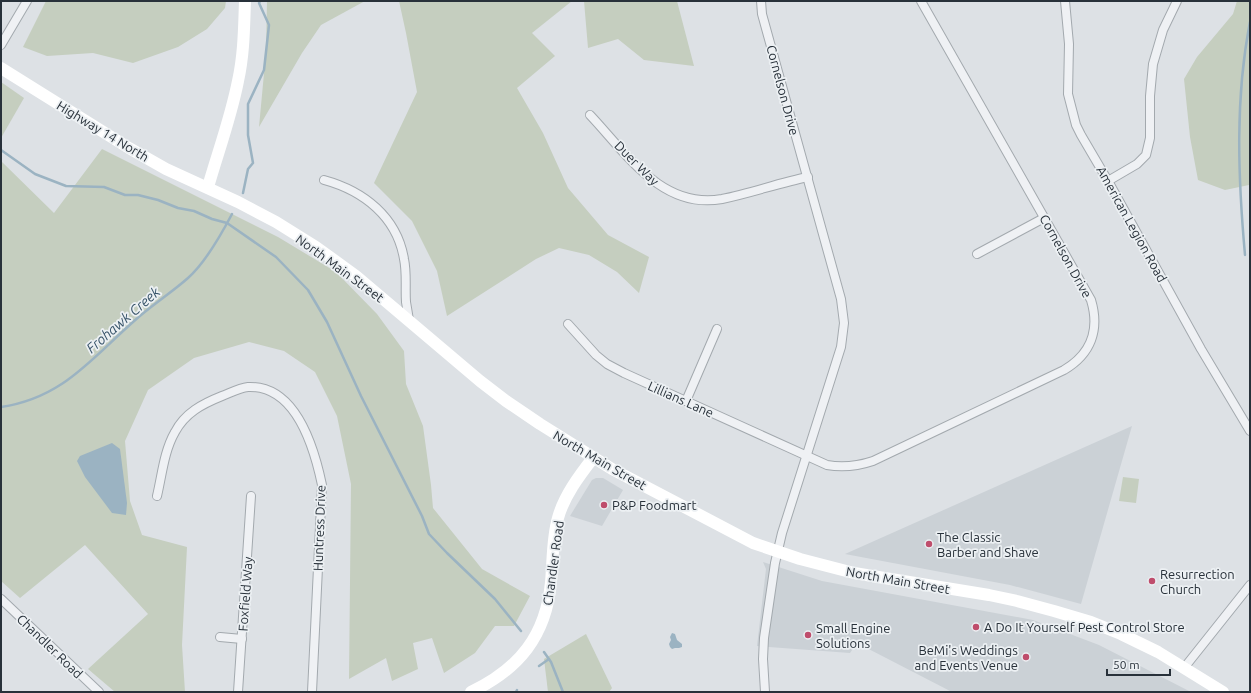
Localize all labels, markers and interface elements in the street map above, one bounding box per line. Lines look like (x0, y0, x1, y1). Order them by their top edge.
street label: Cornelson Drive (764, 43, 802, 137)
street label: Highway 14 North (54, 98, 152, 164)
street label: Duer Way (612, 138, 662, 188)
street label: American Legion Road (1094, 164, 1170, 284)
street label: Cornelson Drive (1037, 212, 1095, 300)
street label: North Main Street (293, 231, 387, 305)
water label: Frohawk Creek (83, 283, 164, 356)
street label: Lillians Lane (646, 378, 716, 420)
street label: North Main Street (551, 428, 649, 492)
street label: Huntress Drive (311, 485, 327, 571)
place label: P&P Foodmart (612, 498, 697, 512)
marker: P&P Foodmart (599, 500, 609, 510)
street label: Chandler Road (540, 520, 566, 606)
place label: The Classic Barber and Shave (937, 530, 1039, 559)
marker: The Classic Barber and Shave (924, 539, 934, 549)
street label: Foxfield Way (235, 556, 255, 632)
street label: North Main Street (845, 564, 951, 596)
place label: Resurrection Church (1160, 567, 1235, 596)
marker: Resurrection Church (1147, 576, 1157, 586)
street label: Chandler Road (14, 611, 86, 681)
place label: A Do It Yourself Pest Control Store (984, 620, 1185, 634)
place label: Small Engine Solutions (816, 621, 890, 650)
marker: A Do It Yourself Pest Control Store (971, 622, 981, 632)
marker: Small Engine Solutions (803, 630, 813, 640)
place label: BeMi's Weddings and Events Venue (915, 643, 1018, 672)
scale bar (1107, 651, 1170, 677)
marker: BeMi's Weddings and Events Venue (1021, 652, 1031, 662)
text: 50 m (1113, 658, 1140, 671)

